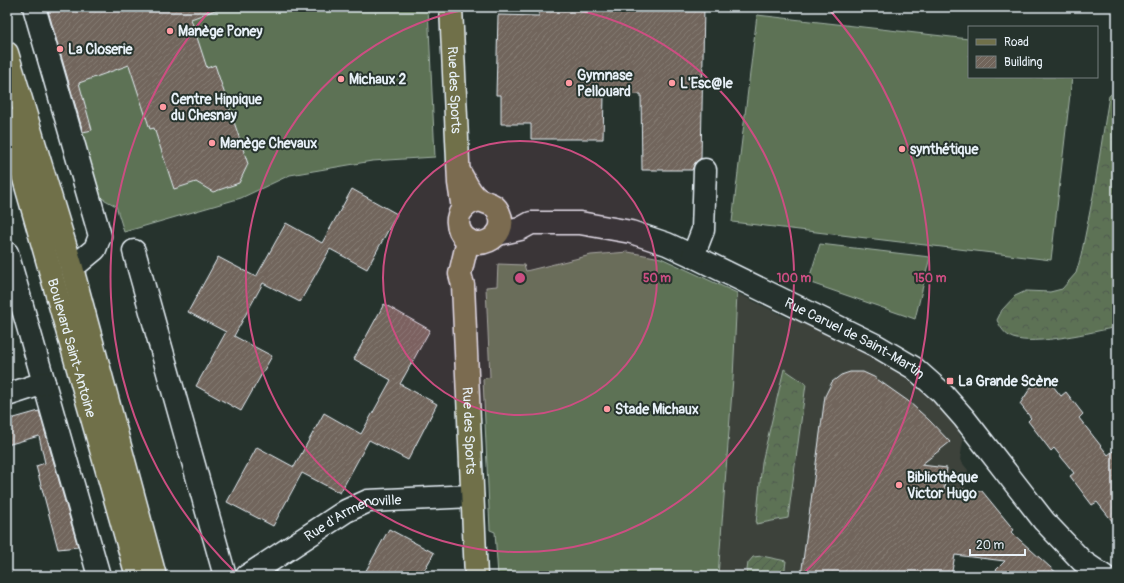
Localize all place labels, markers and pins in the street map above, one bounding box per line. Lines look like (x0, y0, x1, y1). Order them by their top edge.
place label: Manège Poney (178, 23, 262, 40)
marker: Manège Poney (165, 26, 175, 36)
place label: La Closerie (68, 41, 134, 58)
marker: La Closerie (55, 44, 65, 54)
place label: Gymnase Pellouard (577, 67, 633, 100)
place label: Michaux 2 (349, 71, 407, 88)
marker: Michaux 2 (336, 74, 346, 84)
place label: L'Esc@le (680, 75, 734, 92)
marker: Gymnase Pellouard (564, 78, 574, 88)
marker: L'Esc@le (667, 78, 677, 88)
place label: Centre Hippique du Chesnay (171, 91, 263, 124)
marker: Centre Hippique du Chesnay (158, 102, 168, 112)
place label: Manège Chevaux (220, 135, 317, 152)
marker: Manège Chevaux (207, 138, 217, 148)
place label: synthétique (910, 141, 979, 158)
marker: synthétique (897, 144, 907, 154)
centre of rings (513, 271, 527, 285)
place label: La Grande Scène (958, 373, 1059, 390)
marker: La Grande Scène (945, 376, 955, 386)
place label: Stade Michaux (615, 401, 699, 418)
marker: Stade Michaux (602, 404, 612, 414)
place label: Bibliothèque Victor Hugo (907, 469, 979, 502)
marker: Bibliothèque Victor Hugo (894, 480, 904, 490)

